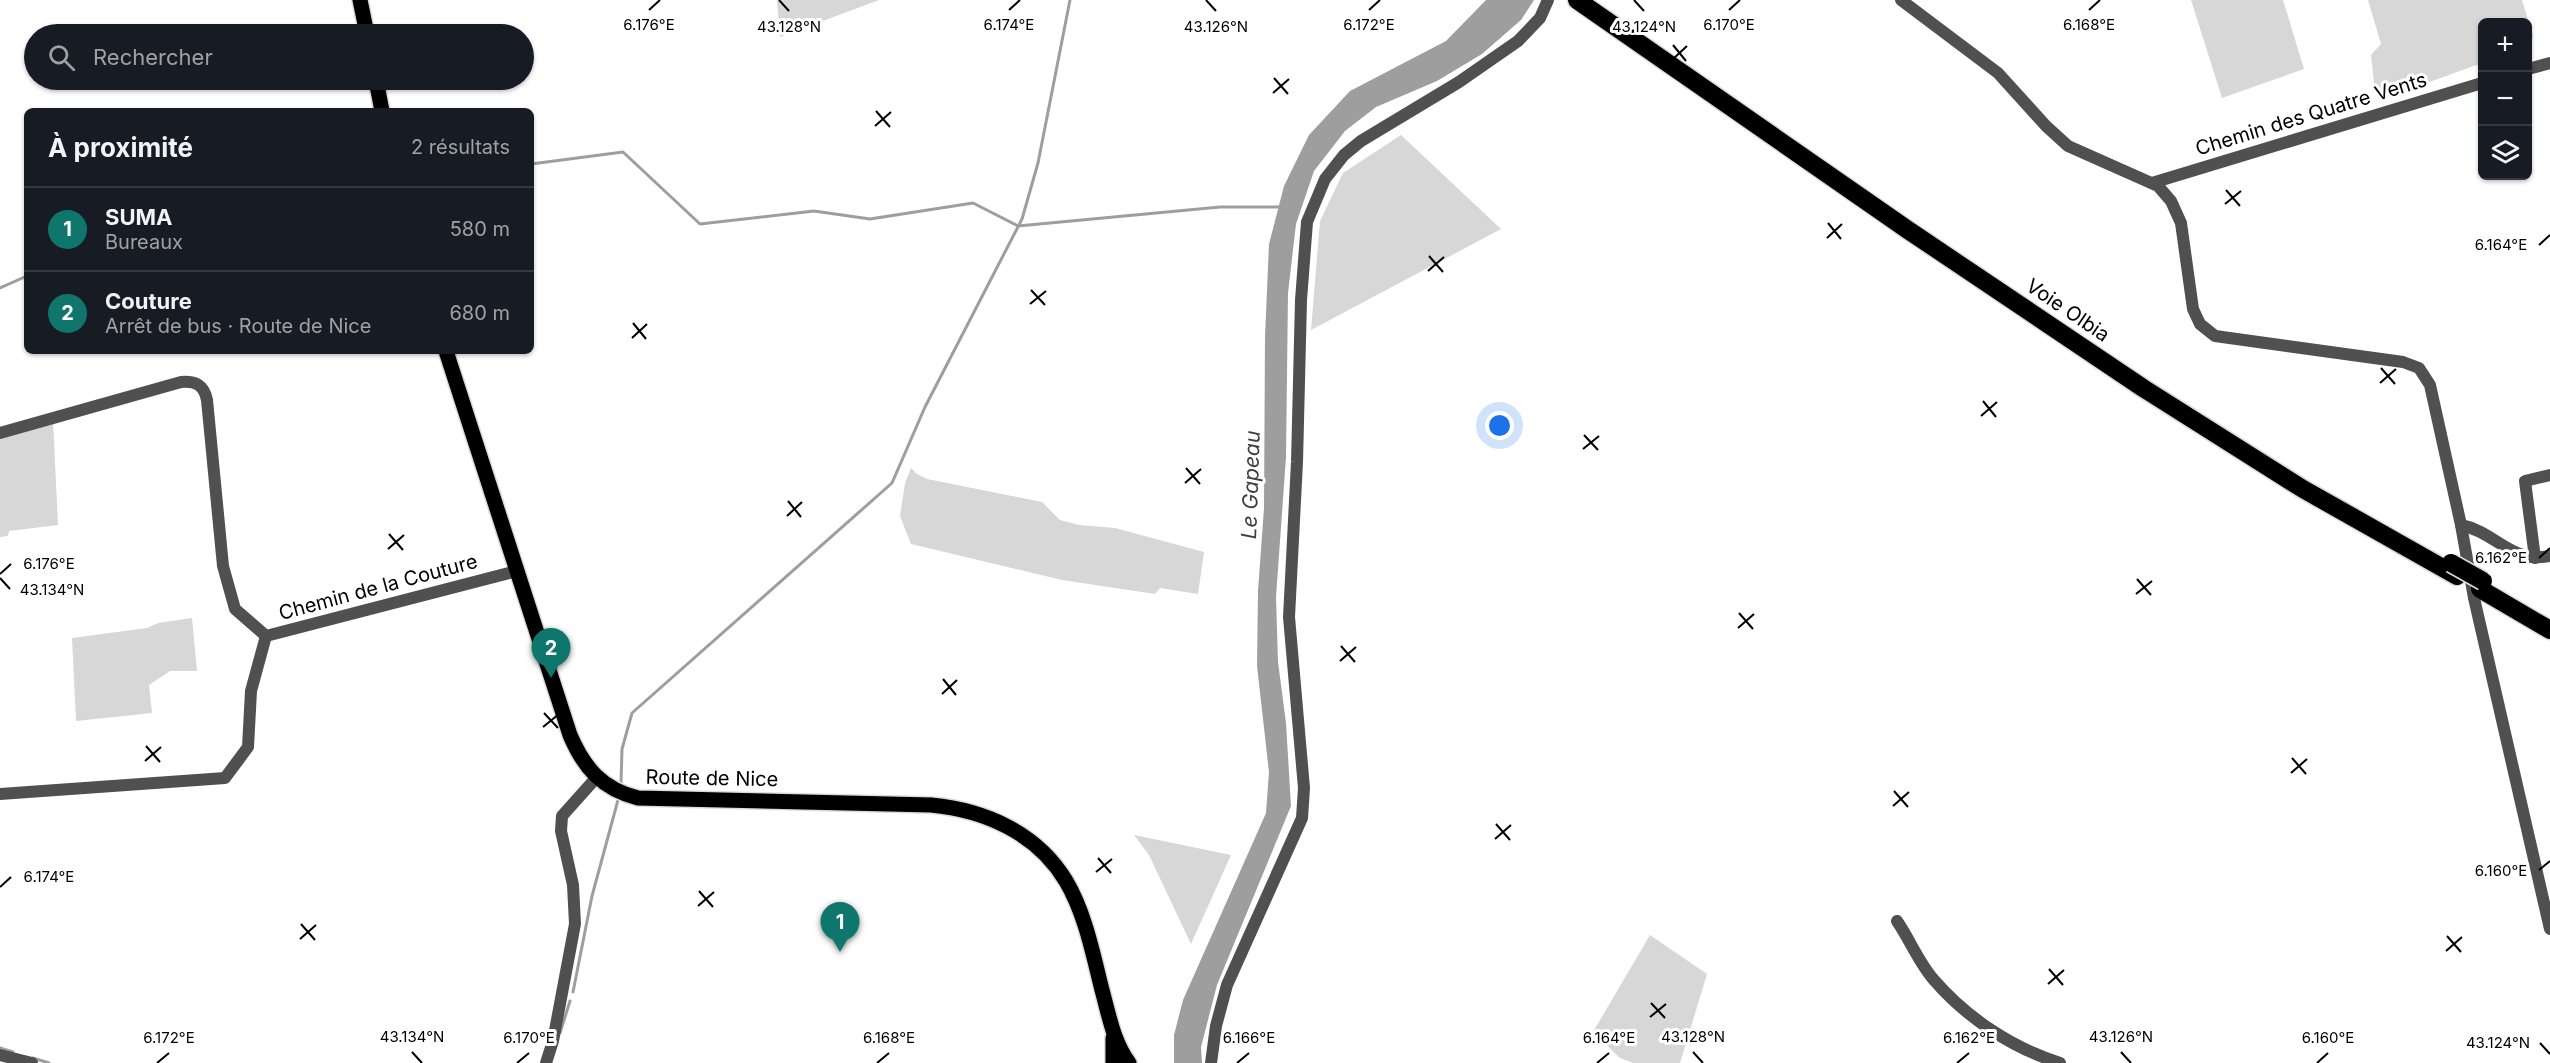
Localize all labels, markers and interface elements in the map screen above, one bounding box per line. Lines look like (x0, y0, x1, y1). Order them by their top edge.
text: 6.176°E (623, 15, 675, 34)
text: 6.174°E (984, 15, 1034, 34)
text: 6.172°E (1343, 15, 1395, 34)
text: 6.170°E (1703, 15, 1755, 34)
text: 6.168°E (2063, 15, 2115, 34)
text: 43.128°N (757, 17, 821, 36)
text: 43.126°N (1184, 17, 1248, 36)
text: 43.124°N (1612, 17, 1676, 36)
map controls (2478, 18, 2532, 180)
button: + (2478, 18, 2532, 72)
search box (24, 24, 534, 90)
icon: search (45, 41, 78, 74)
text: Rechercher (93, 44, 213, 70)
street label: Chemin des Quatre Vents (2192, 67, 2430, 161)
button: − (2478, 72, 2532, 126)
button: layers (2478, 126, 2532, 180)
text: À proximité (48, 132, 193, 163)
text: 2 résultats (411, 135, 510, 159)
text: SUMA (105, 204, 172, 230)
text: 1 (63, 217, 72, 241)
text: 580 m (450, 217, 510, 241)
text: Bureaux (105, 230, 183, 254)
text: 6.164°E (2475, 235, 2527, 254)
street label: Voie Olbia (2022, 273, 2114, 347)
text: Couture (105, 288, 192, 314)
text: 2 (61, 301, 74, 325)
text: 680 m (449, 301, 510, 325)
text: Arrêt de bus · Route de Nice (105, 314, 371, 338)
your location (1485, 411, 1514, 440)
water label: Le Gapeau (1236, 430, 1265, 540)
text: 6.162°E (2475, 548, 2527, 567)
street label: Chemin de la Couture (276, 549, 480, 625)
text: 6.176°E (23, 554, 75, 573)
text: 43.134°N (20, 580, 84, 599)
pin: 2 (532, 628, 570, 678)
street label: Route de Nice (646, 765, 778, 791)
text: 6.160°E (2475, 861, 2527, 880)
text: 6.174°E (24, 867, 74, 886)
pin: 1 (820, 902, 860, 952)
text: 43.134°N (380, 1027, 444, 1046)
text: 43.128°N (1661, 1027, 1725, 1046)
text: 43.126°N (2089, 1027, 2153, 1046)
text: 6.172°E (143, 1028, 195, 1047)
text: 6.170°E (503, 1028, 555, 1047)
text: 6.168°E (863, 1028, 915, 1047)
text: 6.166°E (1223, 1028, 1275, 1047)
text: 6.164°E (1583, 1028, 1635, 1047)
text: 6.162°E (1943, 1028, 1995, 1047)
text: 6.160°E (2302, 1028, 2354, 1047)
text: 43.124°N (2466, 1033, 2530, 1052)

